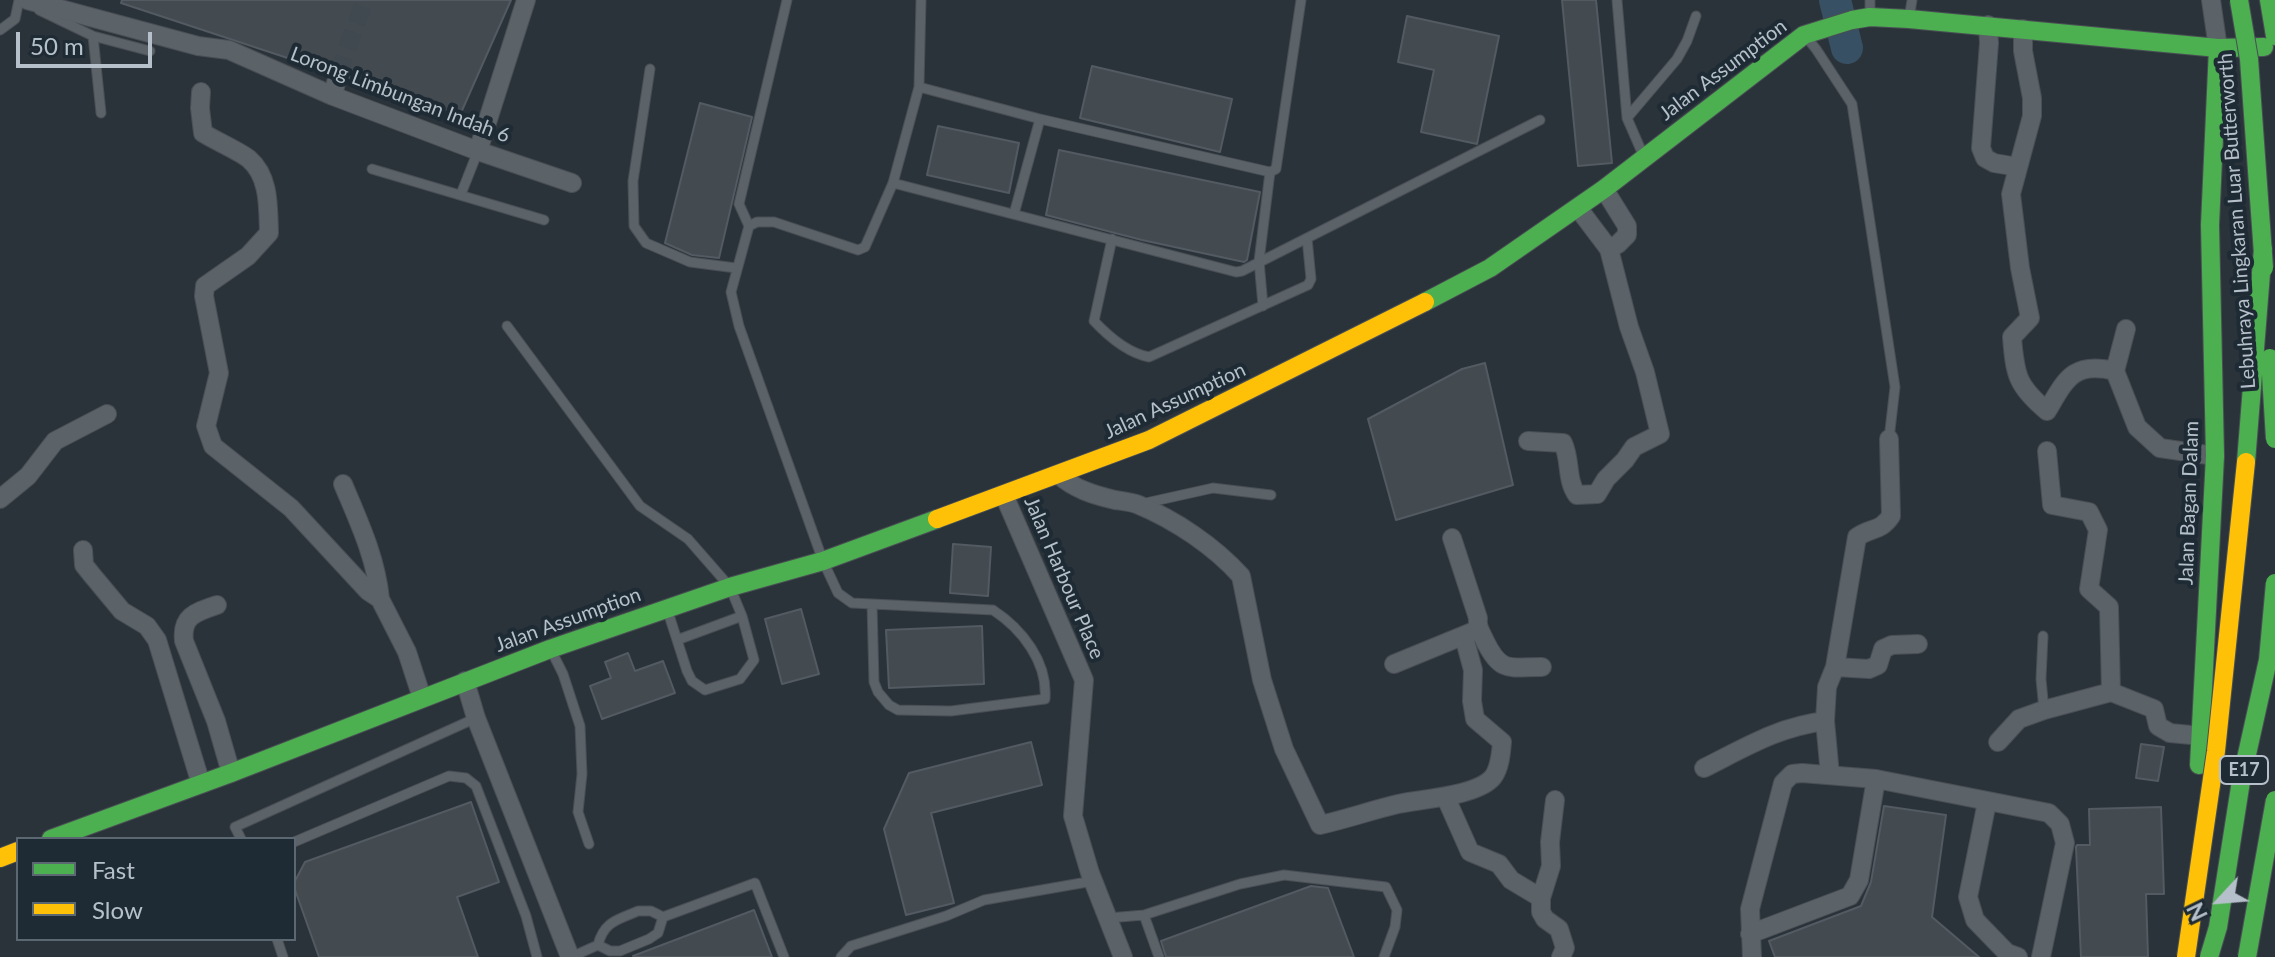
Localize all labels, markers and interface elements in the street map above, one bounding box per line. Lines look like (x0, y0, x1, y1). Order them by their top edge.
street label: Jalan Assumption (1655, 14, 1791, 126)
scale bar (20, 16, 156, 66)
text: 50 m (30, 31, 84, 60)
street label: Lorong Limbungan Indah 6 (287, 42, 513, 148)
street label: Lebuhraya Lingkaran Luar Butterworth (2213, 52, 2261, 390)
street label: Jalan Assumption (1100, 358, 1250, 444)
street label: Jalan Bagan Dalam (2174, 421, 2204, 585)
street label: Jalan Harbour Place (1019, 493, 1109, 663)
street label: Jalan Assumption (492, 583, 644, 657)
road number: E17 (2220, 756, 2268, 784)
legend (16, 837, 296, 941)
text: Fast (92, 855, 135, 884)
north arrow (2179, 861, 2259, 941)
text: Slow (92, 895, 143, 924)
text: N (2181, 898, 2213, 925)

